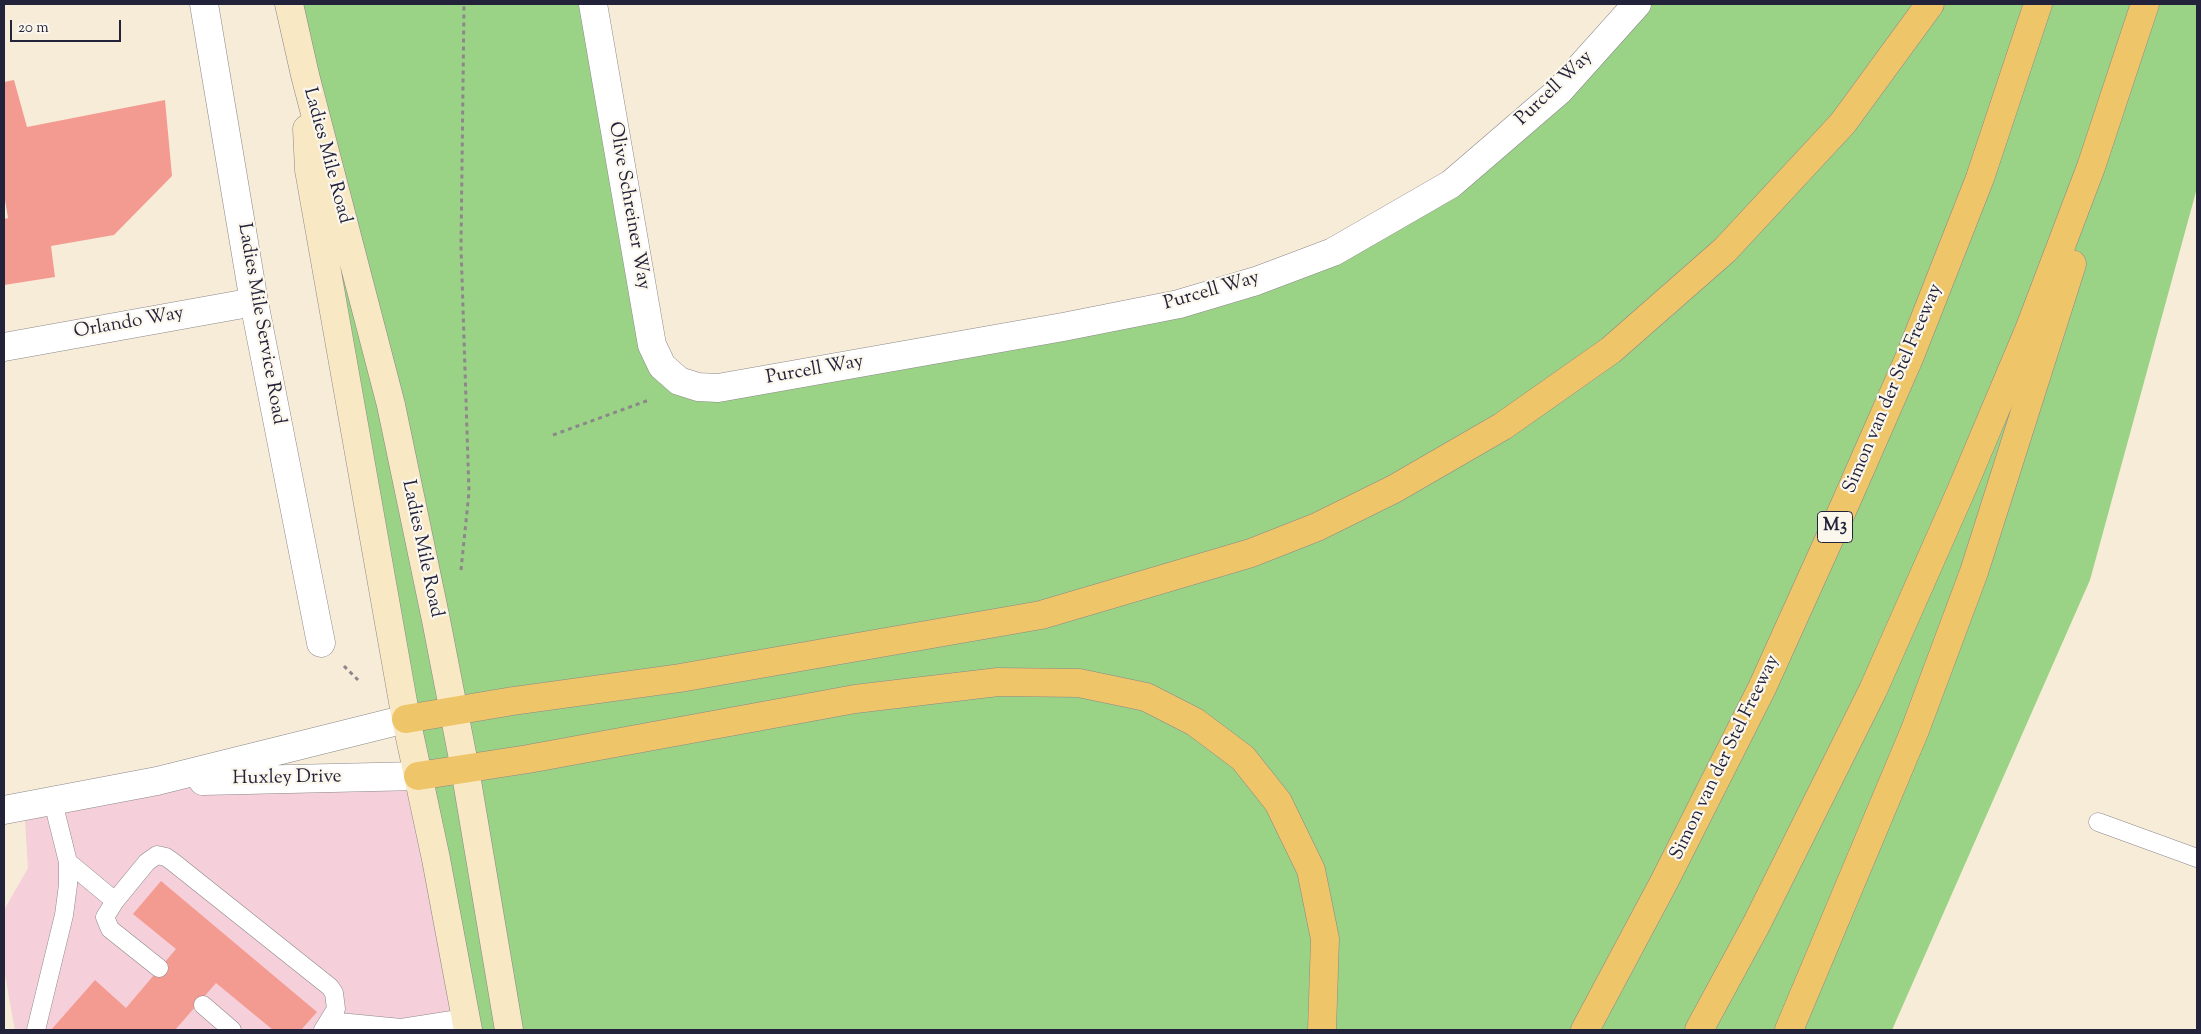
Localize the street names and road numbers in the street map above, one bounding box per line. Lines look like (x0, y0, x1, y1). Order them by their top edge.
street label: Purcell Way (1512, 47, 1598, 131)
street label: Ladies Mile Road (297, 85, 355, 227)
street label: Olive Schreiner Way (602, 120, 654, 292)
street label: Ladies Mile Service Road (231, 222, 289, 426)
street label: Purcell Way (1162, 267, 1262, 317)
street label: Simon van der Stel Freeway (1839, 281, 1949, 497)
street label: Orlando Way (72, 303, 186, 345)
street label: Purcell Way (765, 351, 865, 391)
street label: Ladies Mile Road (395, 478, 447, 620)
road number: M3 (1818, 512, 1852, 542)
street label: Simon van der Stel Freeway (1666, 652, 1786, 864)
street label: Huxley Drive (232, 767, 342, 791)

